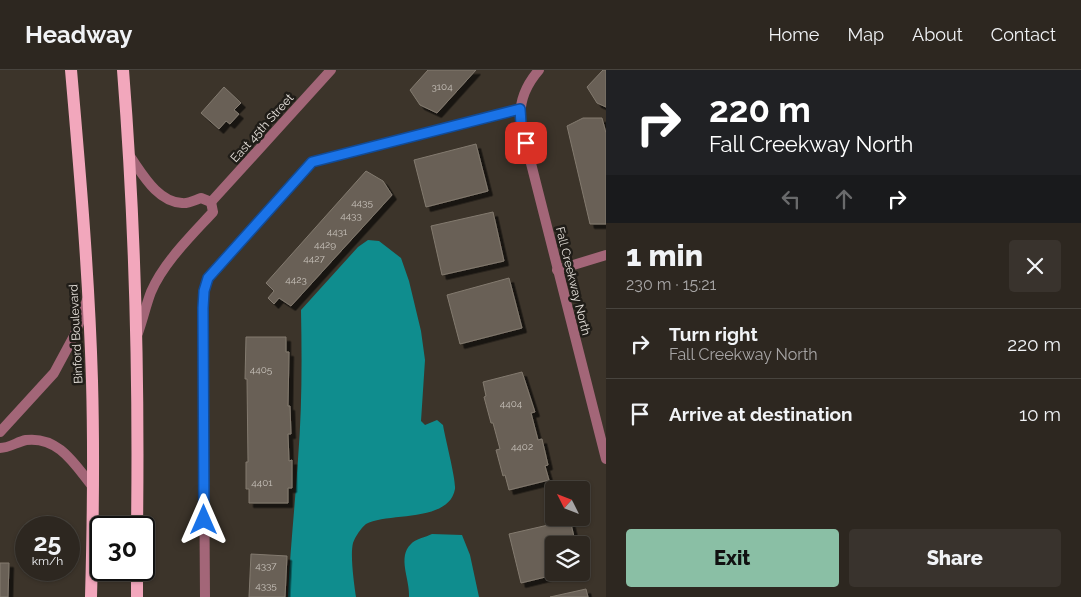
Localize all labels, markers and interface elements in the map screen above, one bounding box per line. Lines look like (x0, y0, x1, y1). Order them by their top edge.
text: Headway (25, 20, 133, 49)
text: Home (768, 24, 819, 45)
text: Map (847, 24, 884, 45)
text: About (912, 24, 963, 45)
text: Contact (991, 24, 1056, 45)
house number: 3104 (431, 81, 453, 92)
text: 220 m (709, 89, 811, 130)
icon: right (626, 90, 691, 155)
street label: East 45th Street (228, 91, 296, 165)
pin (505, 122, 547, 164)
icon: arrive (512, 129, 540, 157)
text: Fall Creekway North (709, 131, 913, 157)
icon: left (777, 185, 805, 213)
icon: ahead (830, 185, 858, 213)
icon: right (883, 185, 911, 213)
house number: 4435 (351, 197, 373, 208)
house number: 4433 (340, 210, 362, 221)
street label: Fall Creekway North (553, 225, 593, 337)
house number: 4431 (327, 226, 348, 237)
text: 1 min (626, 238, 703, 273)
house number: 4429 (314, 239, 336, 250)
button: close (1009, 240, 1061, 292)
house number: 4427 (303, 253, 325, 264)
house number: 4423 (285, 274, 307, 285)
text: 230 m · 15:21 (626, 275, 716, 294)
street label: Binford Boulevard (66, 284, 86, 384)
text: Turn right (669, 323, 758, 345)
icon: right (626, 330, 654, 358)
text: 220 m (1007, 333, 1061, 355)
text: Fall Creekway North (669, 345, 818, 364)
house number: 4405 (250, 364, 273, 375)
house number: 4404 (500, 398, 523, 409)
icon: arrive (626, 400, 654, 428)
text: Arrive at destination (669, 403, 853, 425)
text: 10 m (1019, 403, 1061, 425)
house number: 4402 (511, 441, 533, 452)
house number: 4401 (251, 477, 273, 488)
north arrow (545, 481, 590, 526)
map controls (545, 481, 590, 581)
position arrow (177, 493, 229, 545)
speed limit sign: 30 (90, 516, 155, 581)
text: 25 (34, 527, 61, 557)
button: Exit (626, 529, 839, 587)
button: Share (849, 529, 1061, 587)
button: layers (545, 536, 590, 581)
text: km/h (32, 554, 63, 568)
house number: 4337 (255, 560, 277, 571)
house number: 4335 (255, 580, 277, 591)

